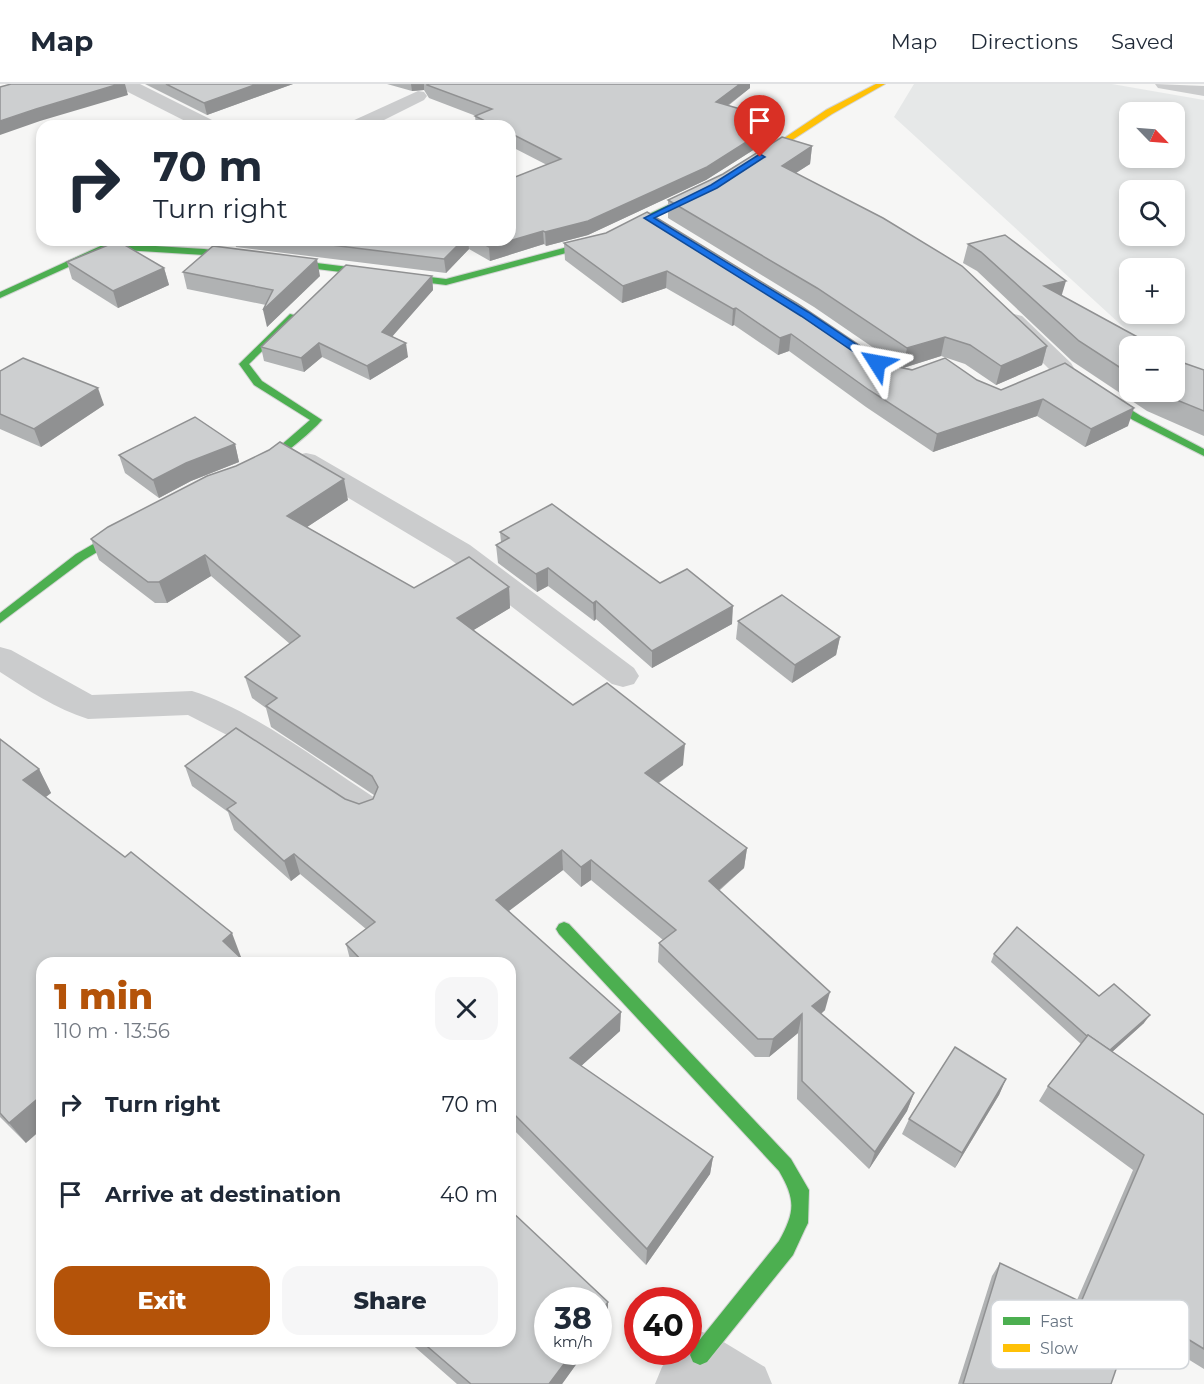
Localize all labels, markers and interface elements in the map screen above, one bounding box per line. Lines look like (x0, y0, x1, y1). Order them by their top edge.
text: Map (30, 24, 93, 58)
text: Map (891, 29, 937, 54)
text: Directions (970, 29, 1078, 54)
text: Saved (1111, 29, 1174, 54)
pin (734, 95, 785, 157)
north arrow (1119, 102, 1185, 168)
map controls (1119, 102, 1185, 402)
icon: arrive (743, 104, 776, 137)
text: 70 m (153, 140, 263, 192)
icon: right (54, 144, 132, 222)
button: search (1119, 180, 1185, 246)
text: Turn right (153, 192, 288, 225)
button: + (1119, 258, 1185, 324)
position arrow (845, 331, 909, 395)
button: − (1119, 336, 1185, 402)
text: 1 min (54, 974, 153, 1018)
button: close (435, 977, 498, 1040)
text: 110 m · 13:56 (54, 1019, 170, 1043)
icon: right (54, 1088, 87, 1121)
text: Turn right (105, 1091, 220, 1118)
text: 70 m (442, 1091, 498, 1118)
icon: arrive (54, 1178, 87, 1211)
text: Arrive at destination (105, 1181, 341, 1208)
text: 40 m (440, 1181, 498, 1208)
button: Exit (54, 1266, 270, 1335)
button: Share (282, 1266, 498, 1335)
speed limit sign: 40 (624, 1287, 702, 1365)
text: 38 (554, 1300, 592, 1337)
legend (991, 1300, 1189, 1369)
text: Fast (1040, 1312, 1074, 1331)
text: km/h (553, 1332, 593, 1351)
text: Slow (1040, 1339, 1078, 1358)

